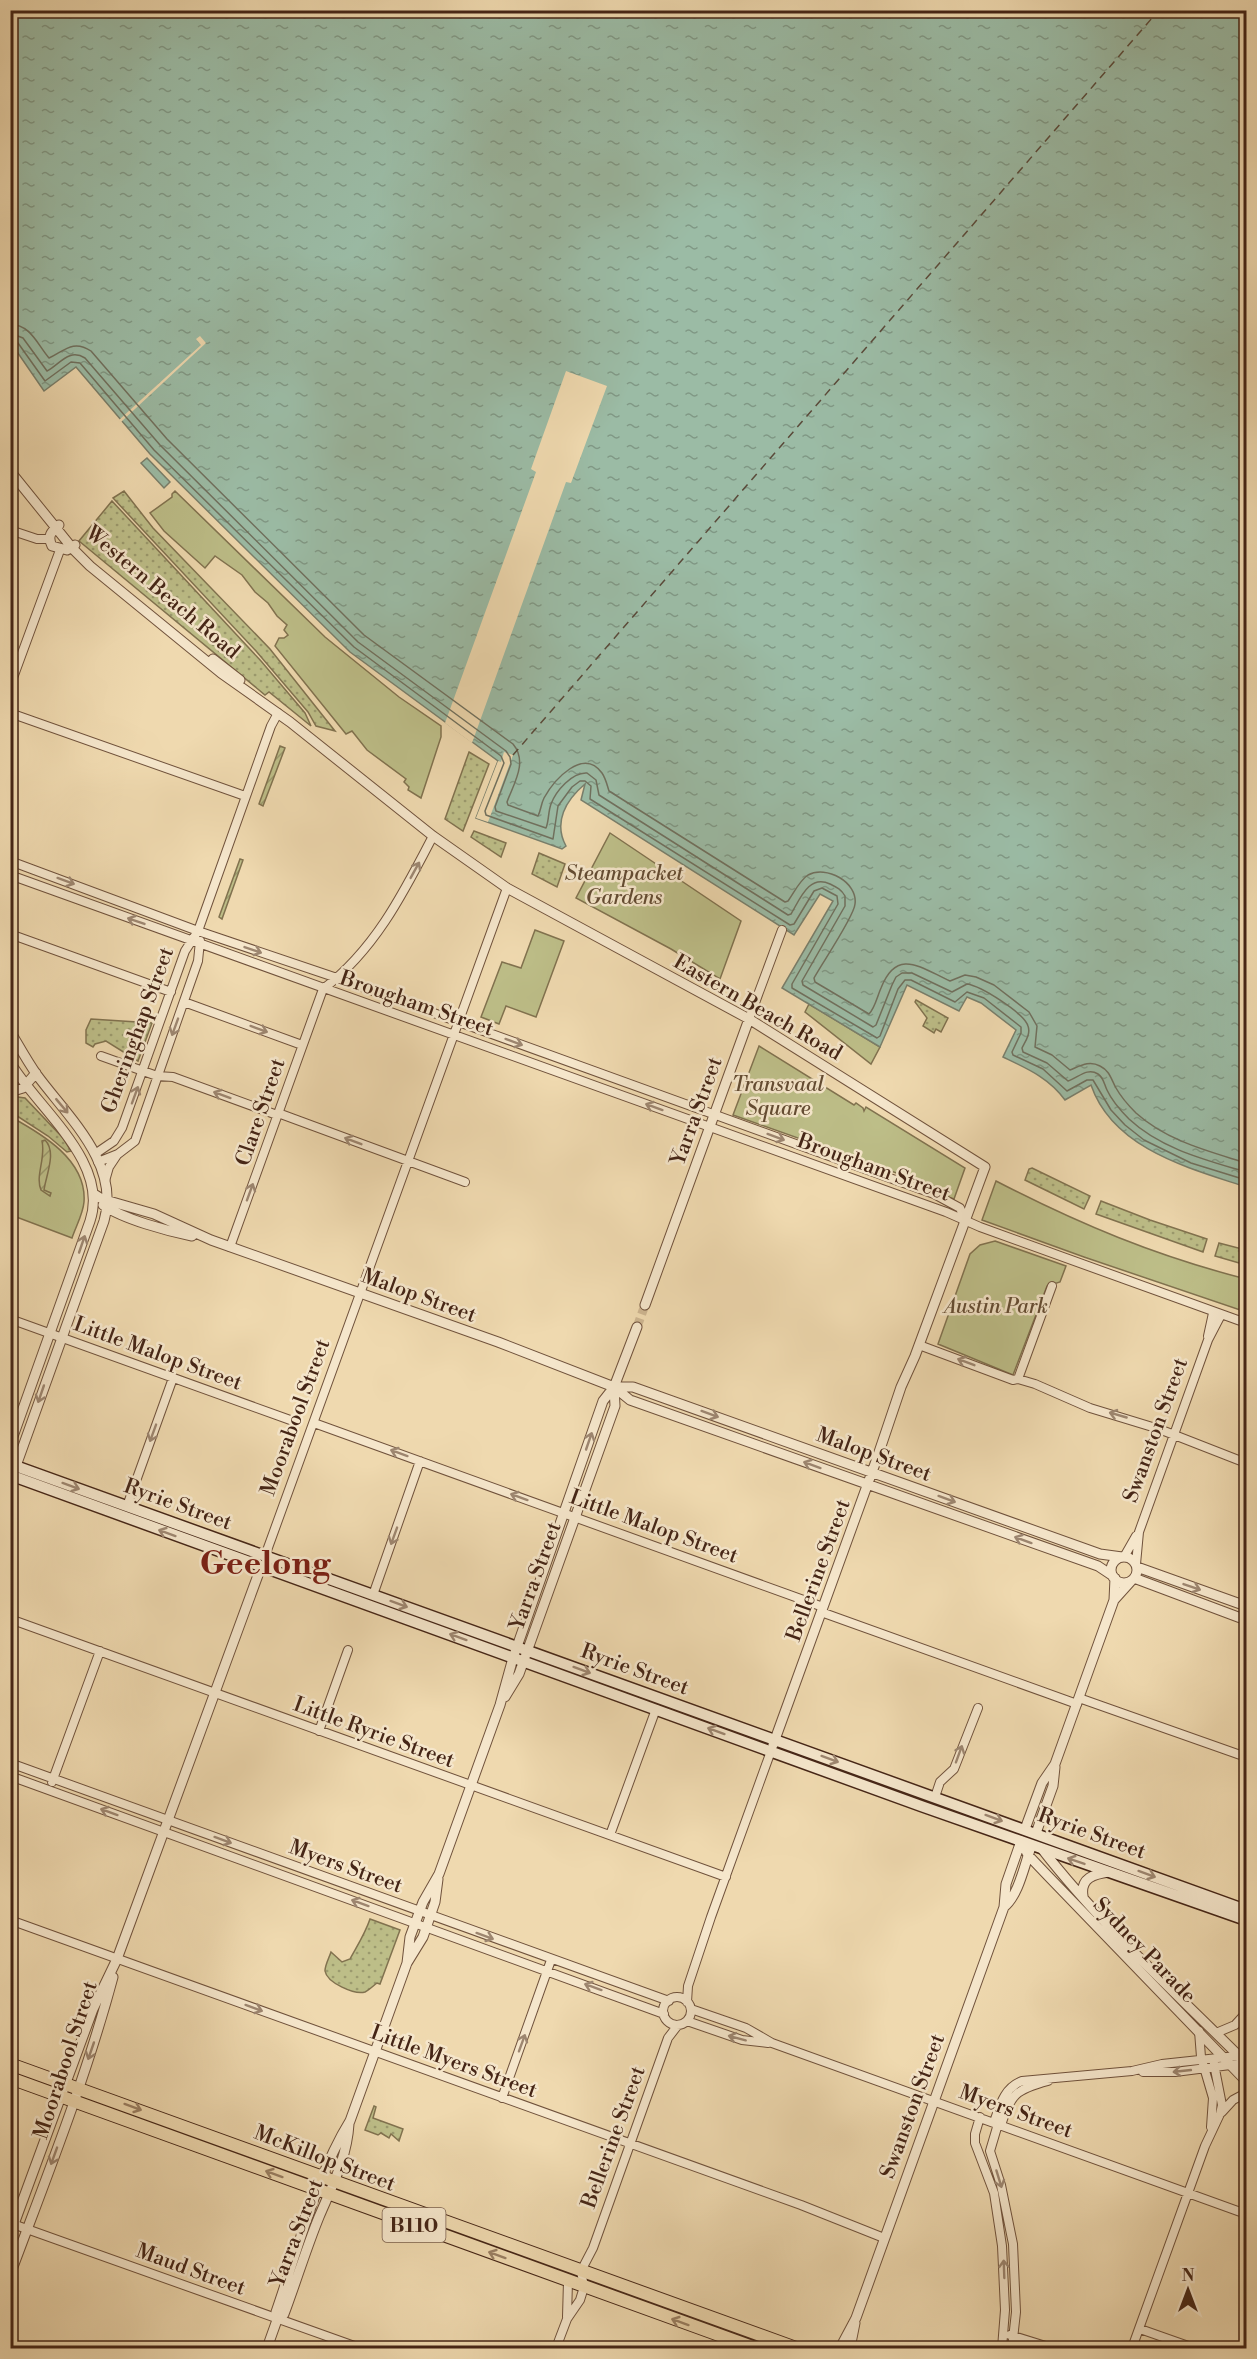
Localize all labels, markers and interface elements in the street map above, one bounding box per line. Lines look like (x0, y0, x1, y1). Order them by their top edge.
street label: Western Beach Road (79, 520, 245, 665)
park label: Steampacket Gardens (565, 861, 684, 911)
one-way arrow (409, 862, 421, 879)
one-way arrow (56, 876, 74, 887)
one-way arrow (127, 914, 146, 925)
street label: Gheringhap Street (96, 943, 180, 1117)
one-way arrow (243, 945, 262, 956)
street label: Eastern Beach Road (668, 949, 847, 1067)
street label: Brougham Street (335, 965, 498, 1043)
one-way arrow (169, 1017, 180, 1035)
one-way arrow (249, 1024, 267, 1035)
one-way arrow (504, 1038, 523, 1049)
street label: Yarra Street (665, 1053, 729, 1170)
street label: Clare Street (230, 1055, 292, 1170)
park label: Transvaal Square (732, 1072, 824, 1122)
one-way arrow (130, 1086, 141, 1105)
one-way arrow (213, 1089, 232, 1100)
one-way arrow (55, 1098, 68, 1114)
one-way arrow (645, 1100, 664, 1111)
street label: Brougham Street (793, 1128, 954, 1208)
one-way arrow (766, 1133, 785, 1144)
one-way arrow (344, 1135, 363, 1146)
one-way arrow (246, 1184, 257, 1202)
one-way arrow (78, 1235, 89, 1254)
street label: Malop Street (357, 1263, 480, 1329)
park label: Austin Park (942, 1294, 1048, 1320)
street label: Little Malop Street (70, 1311, 246, 1397)
street label: Moorabool Street (256, 1335, 337, 1499)
street label: Swanston Street (1118, 1354, 1194, 1506)
one-way arrow (958, 1356, 976, 1367)
one-way arrow (35, 1384, 46, 1403)
one-way arrow (1109, 1409, 1128, 1420)
one-way arrow (700, 1410, 719, 1421)
street label: Malop Street (812, 1422, 935, 1488)
one-way arrow (146, 1423, 157, 1441)
one-way arrow (585, 1432, 596, 1450)
one-way arrow (390, 1447, 409, 1458)
one-way arrow (803, 1458, 822, 1469)
street label: Ryrie Street (120, 1473, 236, 1537)
one-way arrow (61, 1481, 80, 1492)
street label: Little Malop Street (566, 1484, 742, 1570)
one-way arrow (510, 1490, 529, 1501)
one-way arrow (937, 1494, 956, 1505)
street label: Bellerine Street (781, 1495, 857, 1646)
street label: Yarra Street (504, 1518, 568, 1635)
one-way arrow (158, 1526, 176, 1537)
one-way arrow (387, 1526, 398, 1545)
one-way arrow (1014, 1533, 1033, 1544)
district label: Geelong (200, 1544, 332, 1585)
one-way arrow (1182, 1582, 1201, 1593)
one-way arrow (389, 1600, 408, 1611)
one-way arrow (449, 1631, 467, 1642)
street label: Ryrie Street (577, 1638, 693, 1702)
one-way arrow (572, 1666, 591, 1677)
street label: Little Ryrie Street (289, 1692, 458, 1774)
one-way arrow (707, 1725, 726, 1736)
one-way arrow (955, 1746, 966, 1764)
one-way arrow (820, 1755, 839, 1766)
street label: Ryrie Street (1034, 1802, 1150, 1866)
one-way arrow (100, 1805, 119, 1816)
one-way arrow (984, 1813, 1002, 1824)
street label: Myers Street (285, 1834, 406, 1900)
one-way arrow (213, 1836, 232, 1847)
one-way arrow (1067, 1854, 1086, 1865)
one-way arrow (1137, 1869, 1156, 1880)
street label: Sydney Parade (1087, 1892, 1201, 2009)
one-way arrow (352, 1897, 370, 1908)
one-way arrow (475, 1932, 494, 1943)
street label: Moorabool Street (28, 1977, 104, 2143)
one-way arrow (584, 1981, 603, 1992)
one-way arrow (244, 2003, 263, 2014)
street label: Little Myers Street (367, 2020, 541, 2104)
street label: Swanston Street (875, 2030, 951, 2182)
one-way arrow (728, 2031, 747, 2043)
one-way arrow (518, 2034, 529, 2053)
one-way arrow (84, 2041, 95, 2060)
street label: Bellerine Street (576, 2062, 652, 2213)
one-way arrow (1172, 2066, 1192, 2077)
street label: Myers Street (955, 2079, 1076, 2145)
one-way arrow (123, 2103, 142, 2114)
street label: McKillop Street (250, 2120, 399, 2198)
one-way arrow (48, 2146, 59, 2165)
one-way arrow (265, 2167, 284, 2178)
one-way arrow (994, 2169, 1005, 2188)
street label: Yarra Street (264, 2175, 330, 2292)
road number: B110 (382, 2208, 446, 2242)
street label: Maud Street (132, 2238, 249, 2302)
one-way arrow (488, 2248, 507, 2259)
one-way arrow (998, 2260, 1009, 2280)
north arrow (1158, 2260, 1218, 2320)
text: N (1182, 2266, 1195, 2286)
one-way arrow (671, 2315, 690, 2326)

